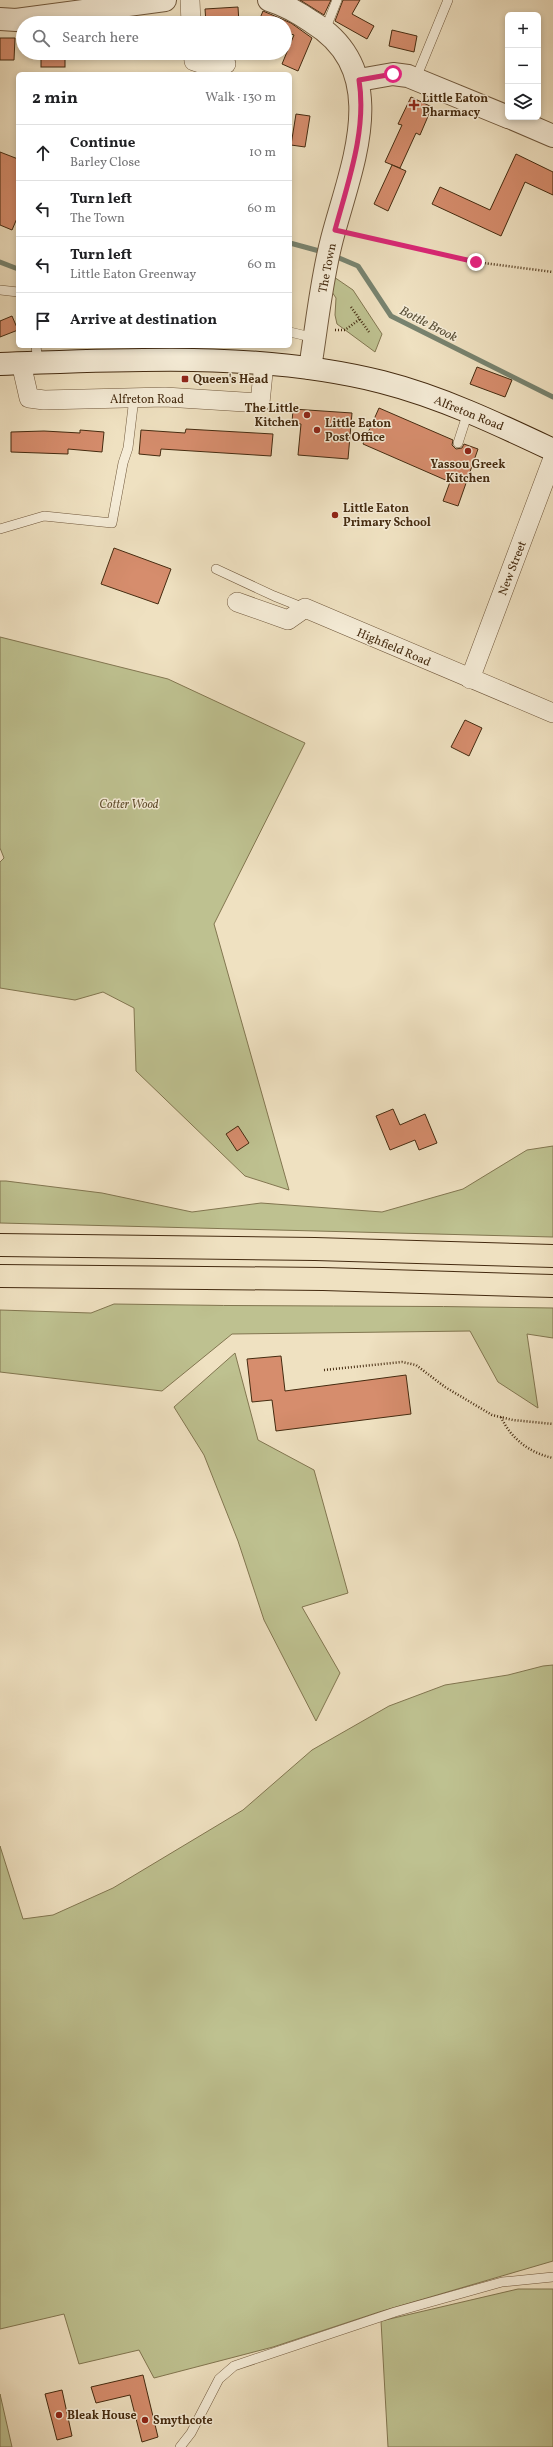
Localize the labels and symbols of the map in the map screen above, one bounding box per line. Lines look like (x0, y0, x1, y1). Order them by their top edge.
route start (384, 65, 402, 83)
place label: Little Eaton Pharmacy (422, 91, 488, 121)
marker: Little Eaton Pharmacy (409, 100, 419, 110)
street label: The Town (315, 242, 341, 295)
route end (467, 253, 485, 271)
water label: Bottle Brook (396, 303, 460, 347)
place label: Queen's Head (193, 372, 269, 388)
marker: Queen's Head (180, 374, 190, 384)
street label: Alfreton Road (110, 392, 184, 408)
street label: Alfreton Road (431, 393, 506, 435)
place label: The Little Kitchen (245, 401, 299, 431)
marker: The Little Kitchen (302, 410, 312, 420)
place label: Little Eaton Post Office (325, 416, 391, 446)
marker: Little Eaton Post Office (312, 425, 322, 435)
marker: Yassou Greek Kitchen (463, 446, 473, 456)
place label: Yassou Greek Kitchen (431, 457, 506, 487)
place label: Little Eaton Primary School (343, 501, 431, 531)
marker: Little Eaton Primary School (330, 510, 340, 520)
street label: New Street (495, 539, 531, 598)
street label: Highfield Road (354, 625, 433, 671)
park label: Cotter Wood (99, 797, 159, 813)
place label: Bleak House (67, 2408, 137, 2424)
marker: Bleak House (54, 2410, 64, 2420)
place label: Smythcote (153, 2413, 213, 2429)
marker: Smythcote (140, 2415, 150, 2425)

